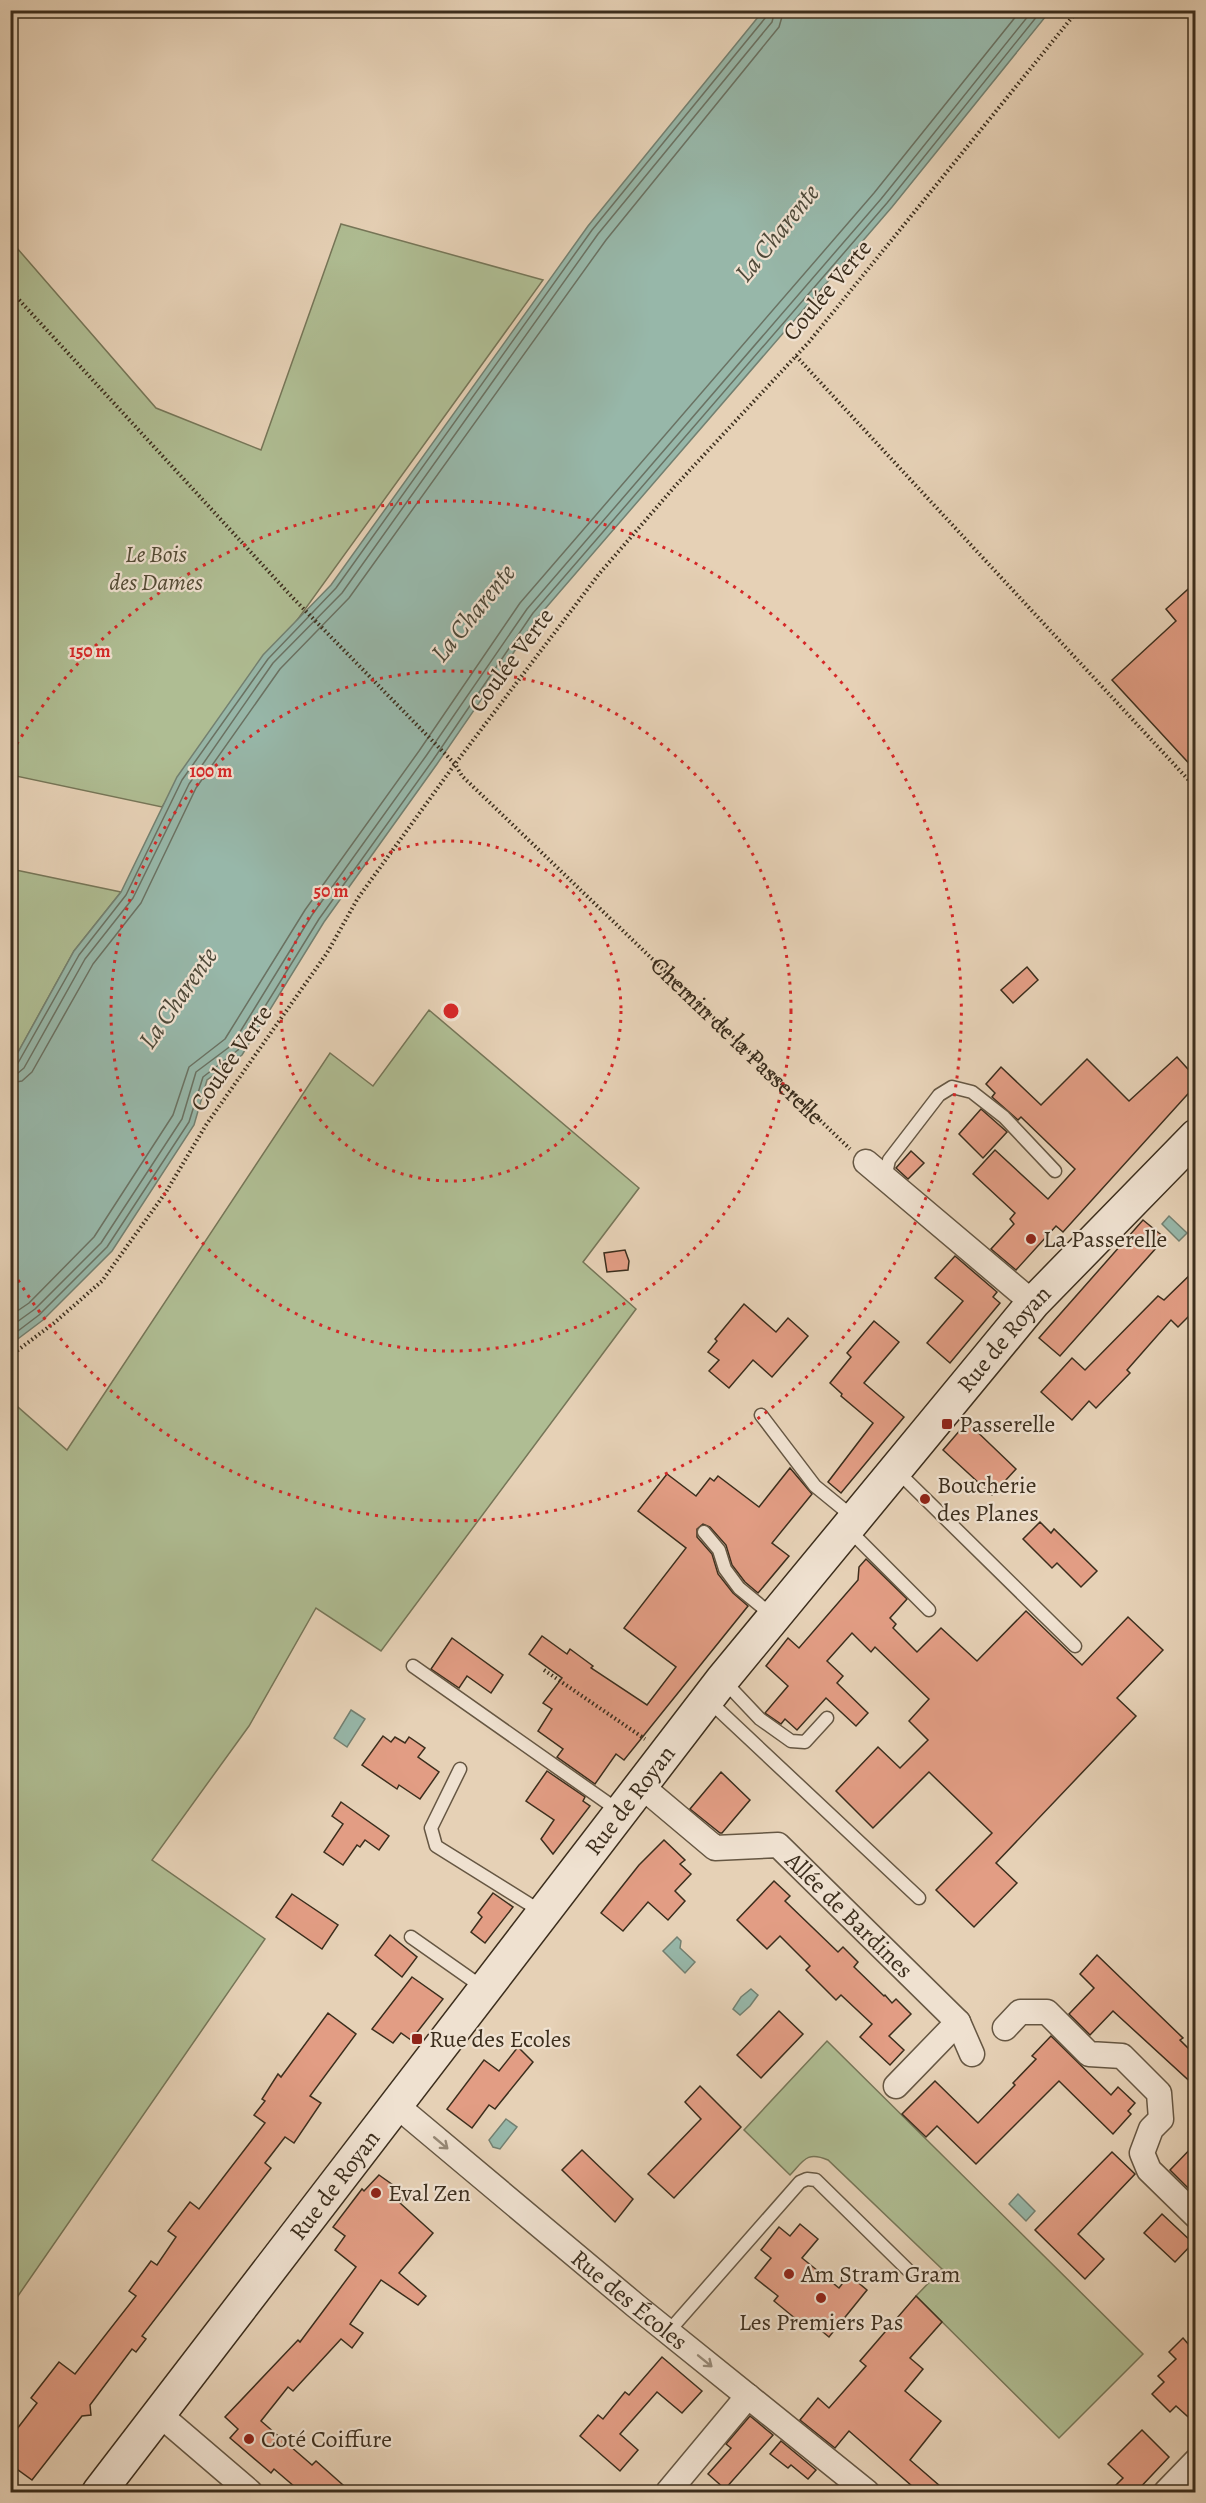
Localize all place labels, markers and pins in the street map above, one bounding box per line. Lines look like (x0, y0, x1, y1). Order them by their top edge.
centre of rings (441, 1001, 461, 1021)
place label: La Passerelle (1043, 1223, 1167, 1255)
marker: La Passerelle (1024, 1232, 1038, 1246)
place label: Passerelle (959, 1408, 1055, 1440)
marker: Passerelle (940, 1417, 954, 1431)
place label: Boucherie des Planes (937, 1469, 1039, 1529)
marker: Boucherie des Planes (918, 1492, 932, 1506)
place label: Rue des Ecoles (429, 2023, 571, 2055)
marker: Rue des Ecoles (410, 2032, 424, 2046)
place label: Eval Zen (388, 2177, 471, 2209)
marker: Eval Zen (369, 2186, 383, 2200)
place label: Am Stram Gram (800, 2258, 960, 2290)
marker: Am Stram Gram (782, 2267, 796, 2281)
marker: Les Premiers Pas (814, 2291, 828, 2305)
place label: Les Premiers Pas (739, 2306, 903, 2338)
place label: Coté Coiffure (261, 2423, 392, 2455)
marker: Coté Coiffure (242, 2432, 256, 2446)

